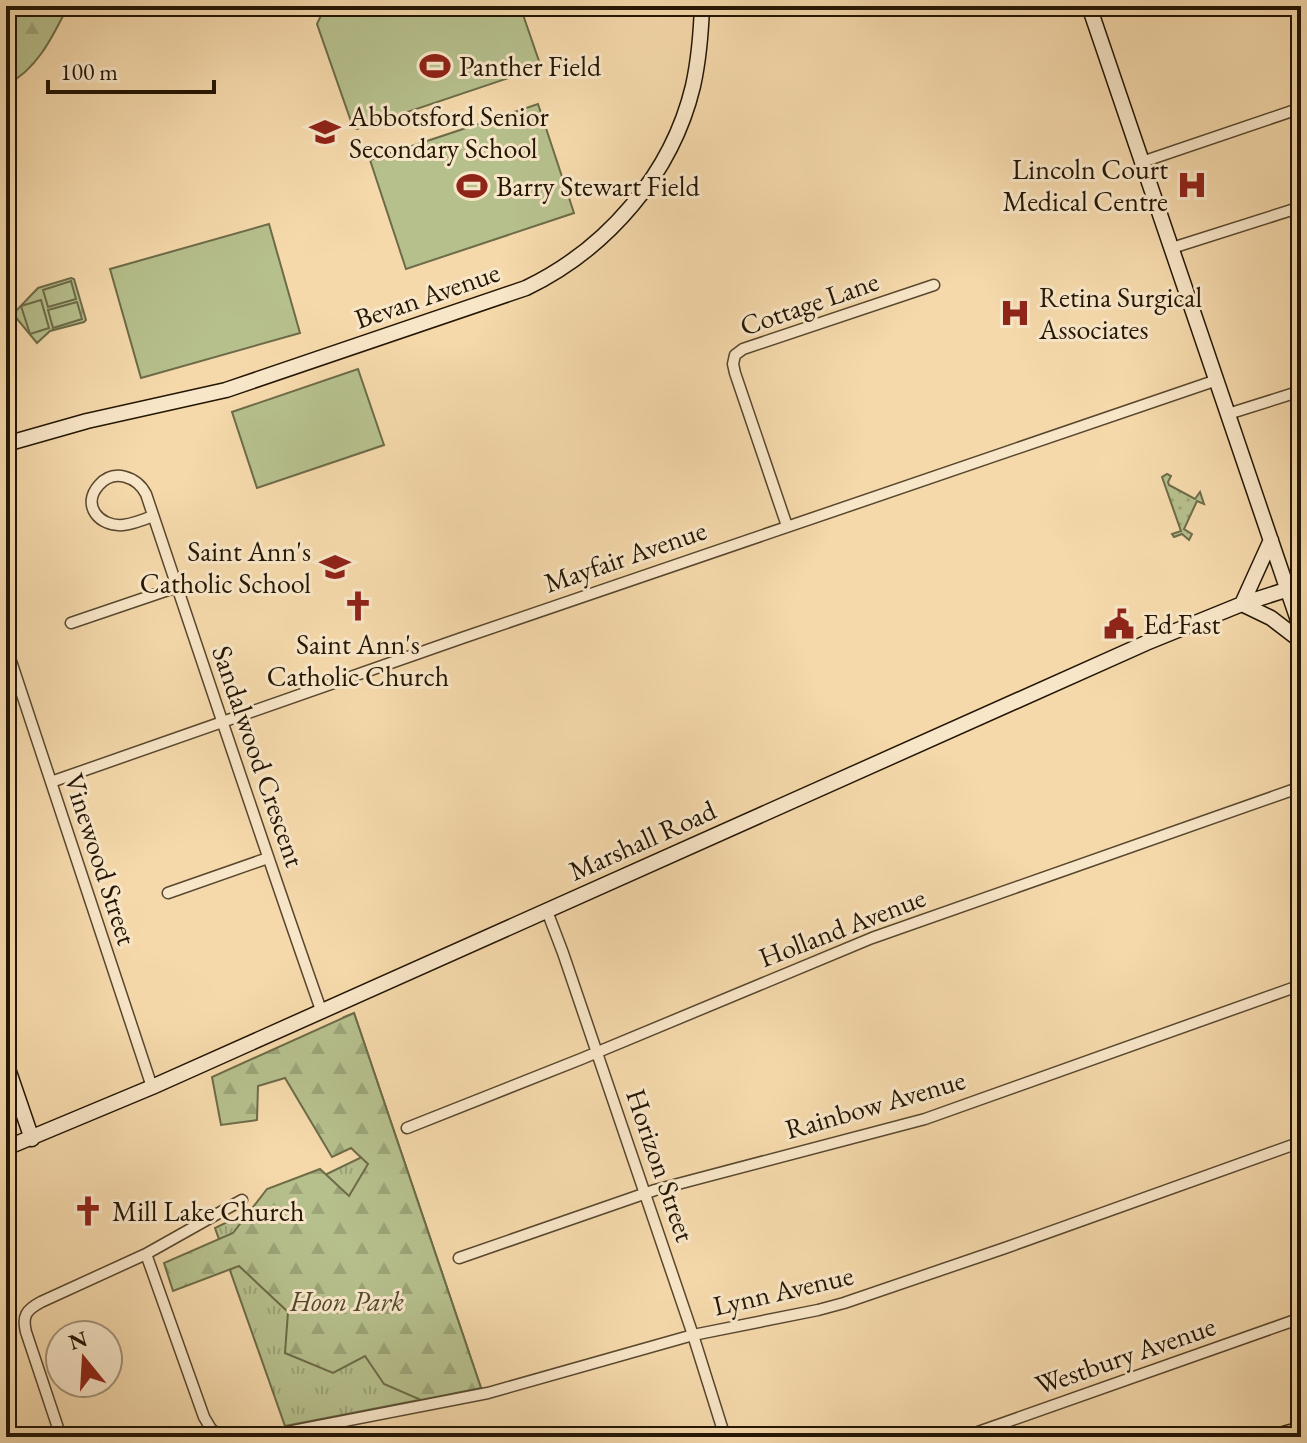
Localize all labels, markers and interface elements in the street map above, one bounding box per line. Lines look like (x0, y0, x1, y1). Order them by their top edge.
scale bar (48, 44, 214, 94)
place label: Panther Field (459, 48, 602, 84)
sports icon: Panther Field (418, 49, 452, 83)
text: 100 m (60, 56, 118, 87)
place label: Abbotsford Senior Secondary School (348, 98, 550, 166)
school or university icon: Abbotsford Senior Secondary School (308, 115, 342, 149)
place label: Lincoln Court Medical Centre (1003, 151, 1168, 219)
place label: Barry Stewart Field (496, 168, 700, 204)
hospital icon: Lincoln Court Medical Centre (1175, 168, 1209, 202)
sports icon: Barry Stewart Field (455, 169, 489, 203)
street label: Bevan Avenue (350, 253, 504, 337)
street label: Cottage Lane (735, 262, 883, 344)
place label: Retina Surgical Associates (1038, 279, 1202, 347)
hospital icon: Retina Surgical Associates (998, 296, 1032, 330)
street label: Mayfair Avenue (539, 511, 711, 601)
place label: Saint Ann's Catholic School (140, 533, 311, 601)
school or university icon: Saint Ann's Catholic School (318, 550, 352, 584)
church icon: Saint Ann's Catholic Church (341, 589, 375, 623)
place label: Ed Fast (1143, 606, 1221, 642)
public building icon: Ed Fast (1102, 607, 1136, 641)
place label: Saint Ann's Catholic Church (267, 626, 449, 694)
street label: Sandalwood Crescent (204, 641, 314, 872)
street label: Vinewood Street (56, 769, 146, 950)
street label: Marshall Road (563, 791, 722, 888)
street label: Holland Avenue (754, 879, 931, 975)
street label: Rainbow Avenue (781, 1061, 969, 1147)
street label: Horizon Street (618, 1084, 704, 1246)
place label: Mill Lake Church (112, 1193, 305, 1229)
church icon: Mill Lake Church (71, 1194, 105, 1228)
street label: Lynn Avenue (709, 1256, 857, 1324)
park label: Hoon Park (289, 1283, 404, 1319)
street label: Westbury Avenue (1030, 1307, 1220, 1403)
north arrow (44, 1319, 124, 1399)
text: N (65, 1324, 91, 1357)

